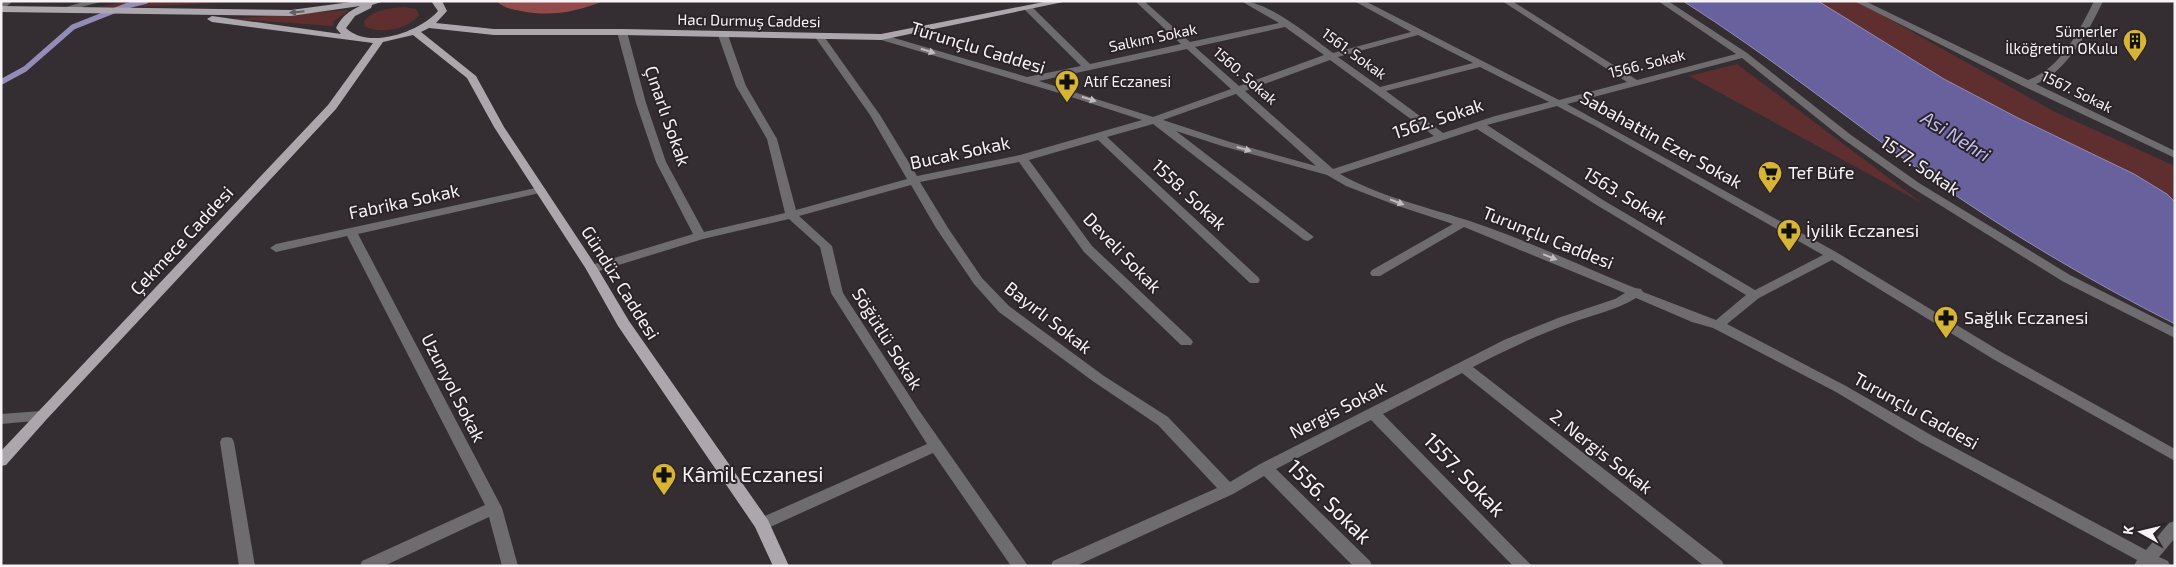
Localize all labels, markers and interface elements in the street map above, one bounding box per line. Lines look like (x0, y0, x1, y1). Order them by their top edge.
one-way arrow (289, 8, 305, 16)
street label: Hacı Durmuş Caddesi (677, 10, 821, 31)
street label: Turunçlu Caddesi (908, 16, 1048, 79)
street label: Salkım Sokak (1107, 19, 1199, 55)
place label: Sümerler İlköğretim OKulu (2005, 22, 2118, 57)
street label: 1561. Sokak (1319, 24, 1391, 83)
building icon: Sümerler İlköğretim OKulu (2122, 28, 2148, 62)
street label: 1560. Sokak (1210, 43, 1282, 108)
street label: 1566. Sokak (1607, 45, 1687, 81)
one-way arrow (920, 47, 935, 55)
street label: Çınarlı Sokak (640, 63, 695, 169)
street label: 1567. Sokak (2039, 66, 2116, 116)
pharmacy icon: Atıf Eczanesi (1054, 69, 1080, 103)
place label: Atıf Eczanesi (1084, 72, 1171, 90)
street label: Sabahattin Ezer Sokak (1577, 86, 1746, 193)
street label: 1562. Sokak (1390, 93, 1486, 143)
one-way arrow (1081, 96, 1096, 104)
water label: Asi Nehri (1917, 105, 1995, 166)
street label: Bucak Sokak (908, 131, 1012, 173)
street label: 1577. Sokak (1877, 131, 1964, 200)
one-way arrow (1236, 145, 1251, 153)
street label: 1558. Sokak (1148, 154, 1232, 234)
supermarket icon: Tef Büfe (1757, 160, 1783, 194)
place label: Tef Büfe (1788, 161, 1854, 183)
street label: 1563. Sokak (1580, 162, 1671, 229)
street label: Fabrika Sokak (346, 179, 461, 223)
street label: Çekmece Caddesi (125, 181, 238, 300)
one-way arrow (1390, 198, 1405, 206)
street label: Turunçlu Caddesi (1479, 201, 1617, 274)
street label: Develi Sokak (1079, 208, 1166, 297)
pharmacy icon: İyilik Eczanesi (1776, 218, 1802, 252)
place label: İyilik Eczanesi (1806, 219, 1919, 241)
street label: Gündüz Caddesi (577, 222, 665, 343)
one-way arrow (1542, 253, 1557, 261)
street label: Bayırlı Sokak (1001, 276, 1097, 358)
street label: Söğütlü Sokak (848, 284, 928, 393)
pharmacy icon: Sağlık Eczanesi (1933, 305, 1959, 339)
place label: Sağlık Eczanesi (1964, 306, 2089, 328)
street label: Uzunyol Sokak (417, 330, 491, 446)
street label: Turunçlu Caddesi (1850, 367, 1983, 454)
street label: Nergis Sokak (1285, 375, 1390, 443)
street label: 2. Nergis Sokak (1546, 404, 1657, 498)
street label: 1557. Sokak (1419, 427, 1511, 521)
street label: 1556. Sokak (1283, 454, 1378, 549)
place label: Kâmil Eczanesi (682, 461, 824, 486)
pharmacy icon: Kâmil Eczanesi (651, 462, 677, 496)
north arrow (2116, 507, 2166, 557)
text: K (2119, 524, 2137, 536)

